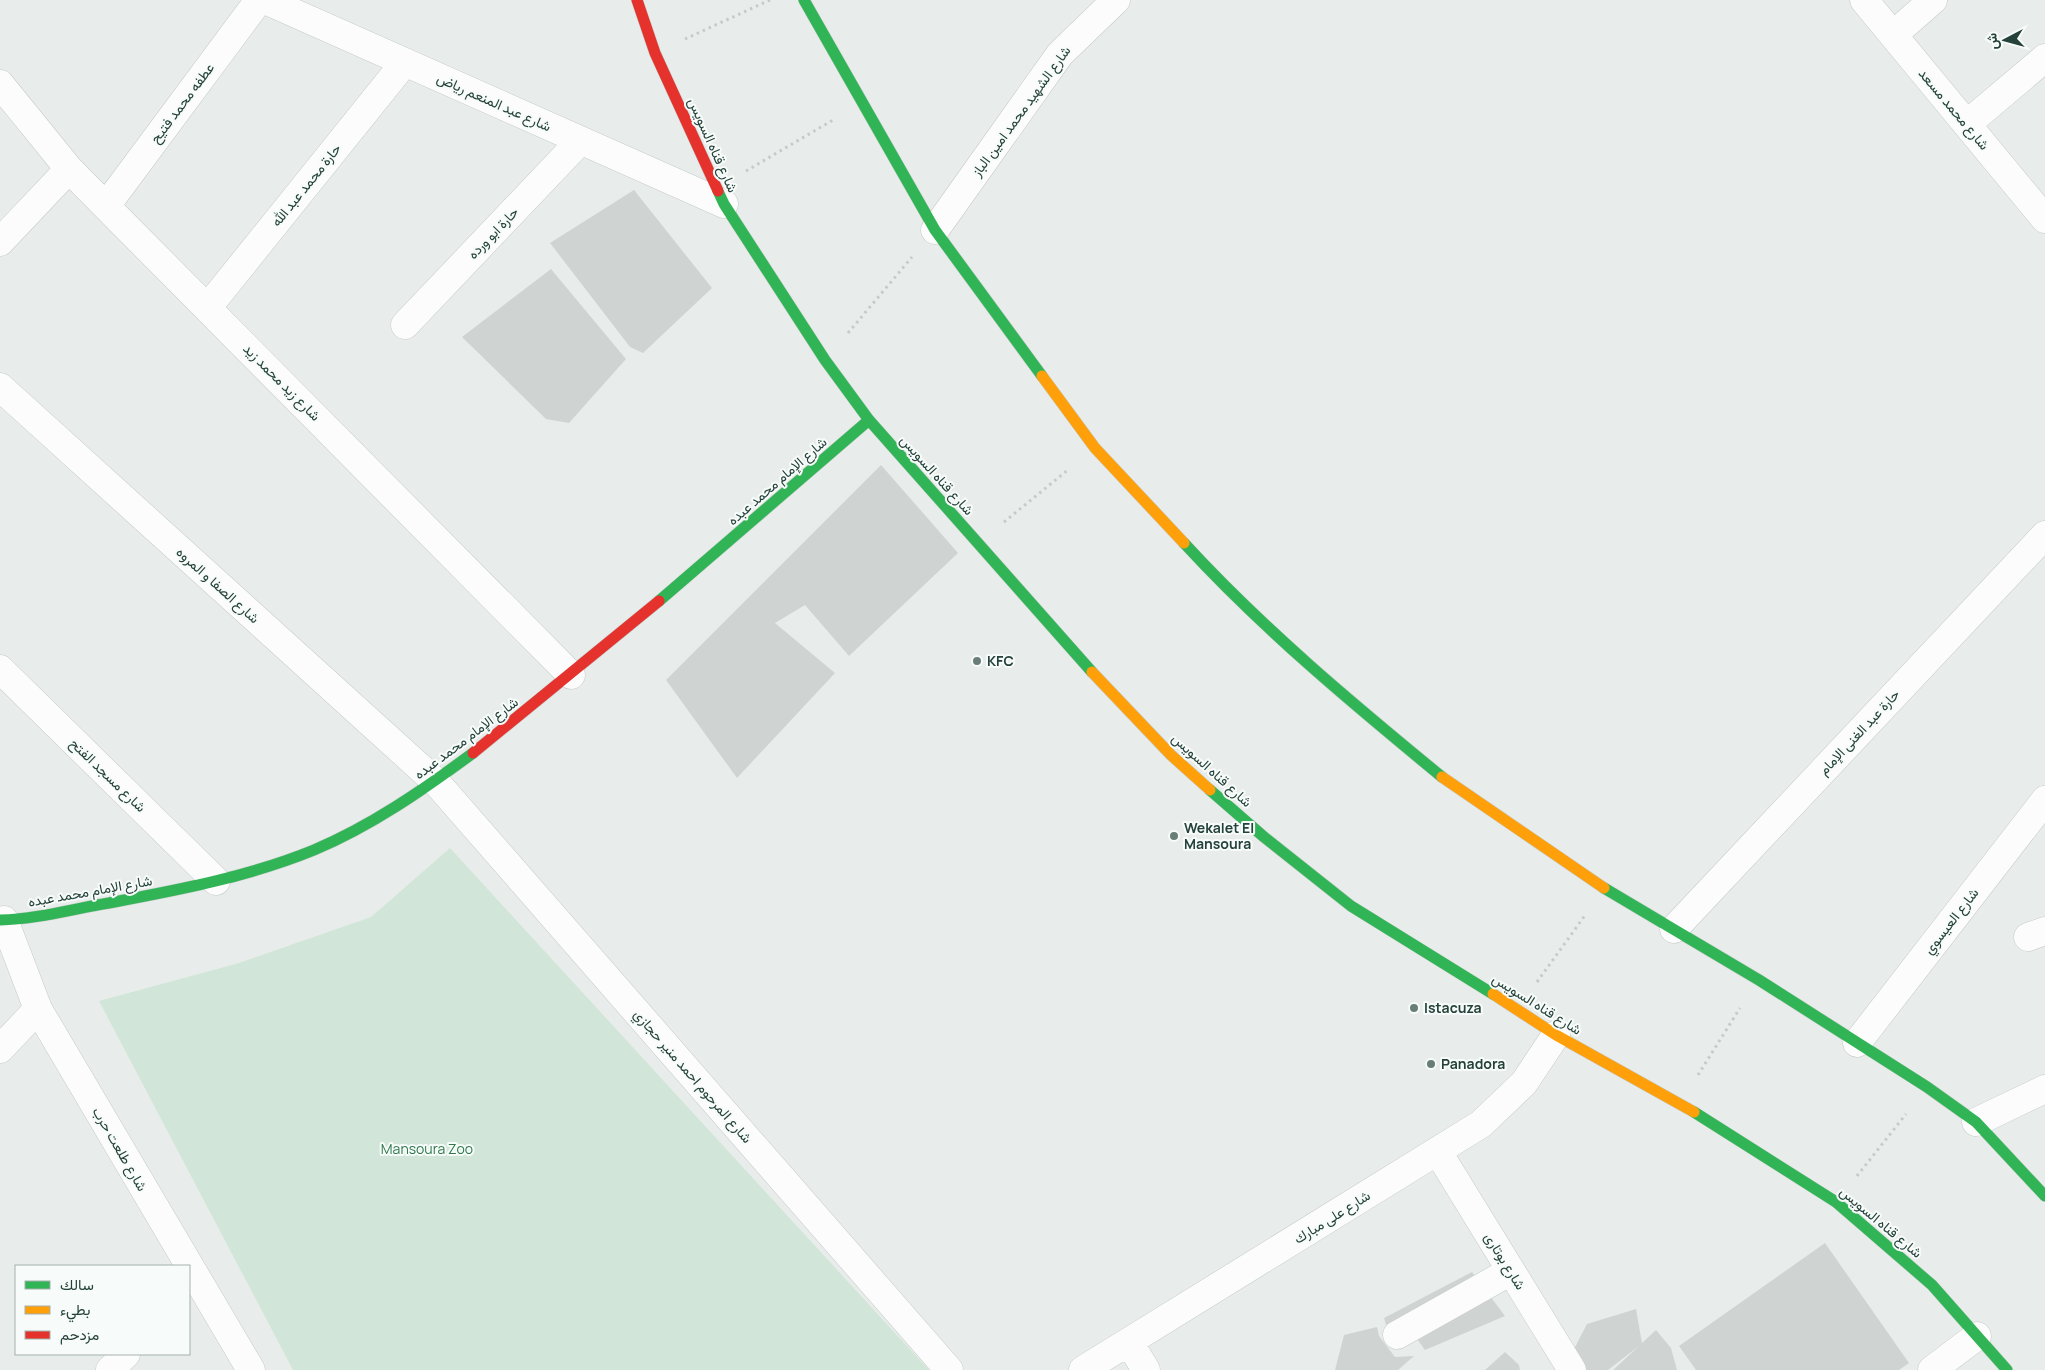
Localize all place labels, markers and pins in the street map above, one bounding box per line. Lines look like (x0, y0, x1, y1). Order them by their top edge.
place label: KFC (987, 651, 1014, 670)
marker: KFC (971, 655, 983, 667)
place label: Wekalet El Mansoura (1184, 818, 1254, 853)
marker: Wekalet El Mansoura (1168, 830, 1180, 842)
place label: Istacuza (1424, 998, 1482, 1017)
marker: Istacuza (1408, 1002, 1420, 1014)
place label: Panadora (1441, 1054, 1505, 1073)
marker: Panadora (1425, 1058, 1437, 1070)

